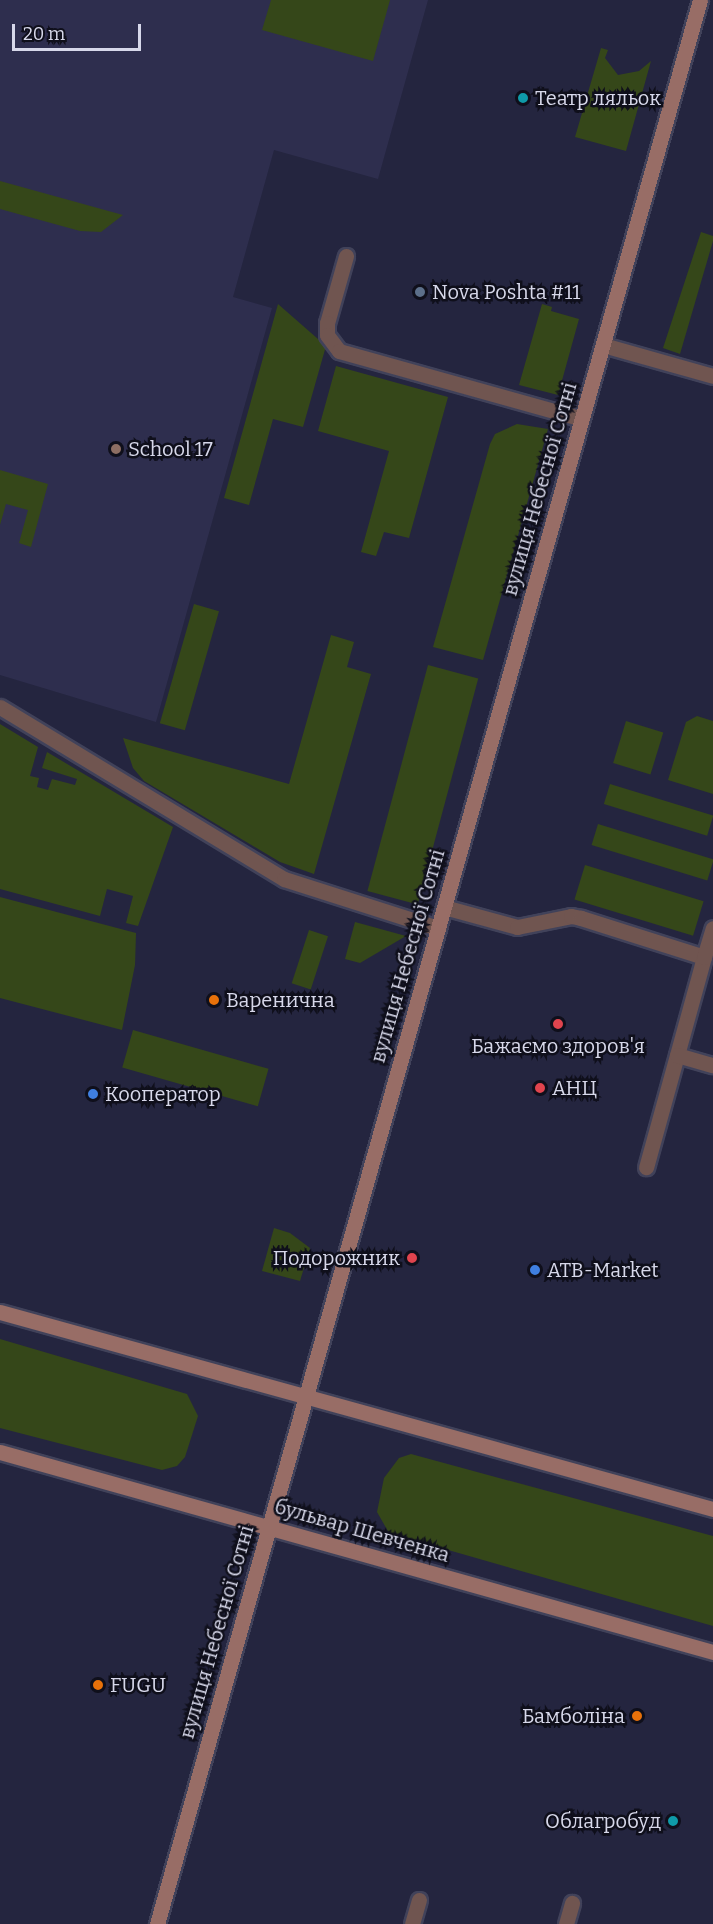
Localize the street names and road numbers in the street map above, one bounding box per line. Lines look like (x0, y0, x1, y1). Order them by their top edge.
street label: вулиця Небесної Сотні (498, 380, 582, 598)
street label: вулиця Небесної Сотні (366, 847, 450, 1065)
street label: бульвар Шевченка (272, 1495, 452, 1567)
street label: вулиця Небесної Сотні (175, 1523, 259, 1741)

